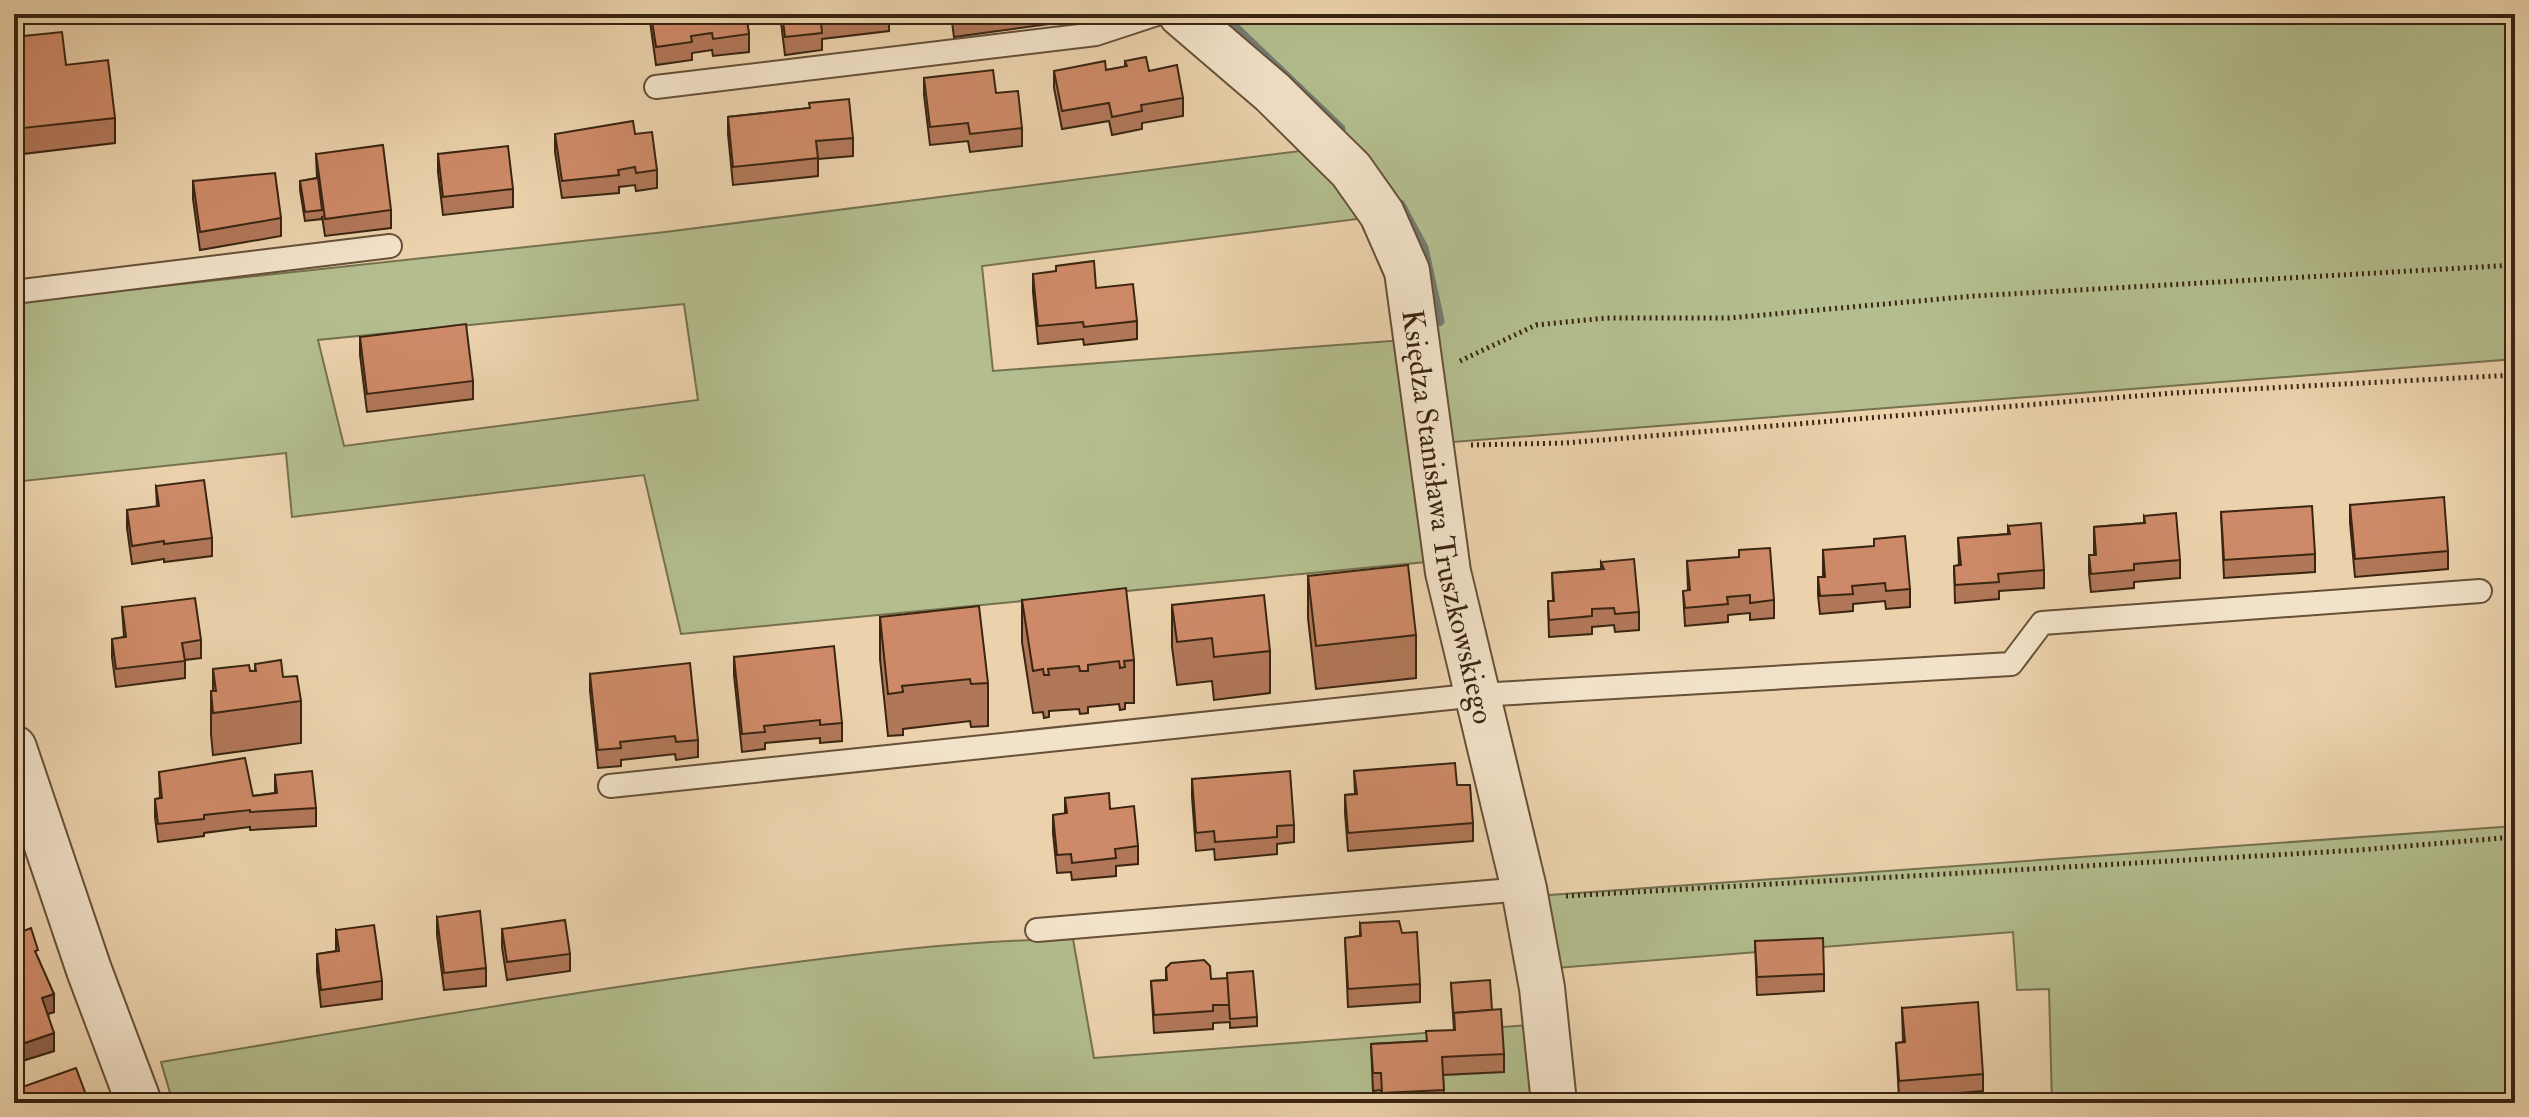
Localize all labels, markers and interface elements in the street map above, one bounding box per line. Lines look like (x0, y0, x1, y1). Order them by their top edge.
street label: Księdza Stanisława Truszkowskiego (1393, 307, 1502, 728)

